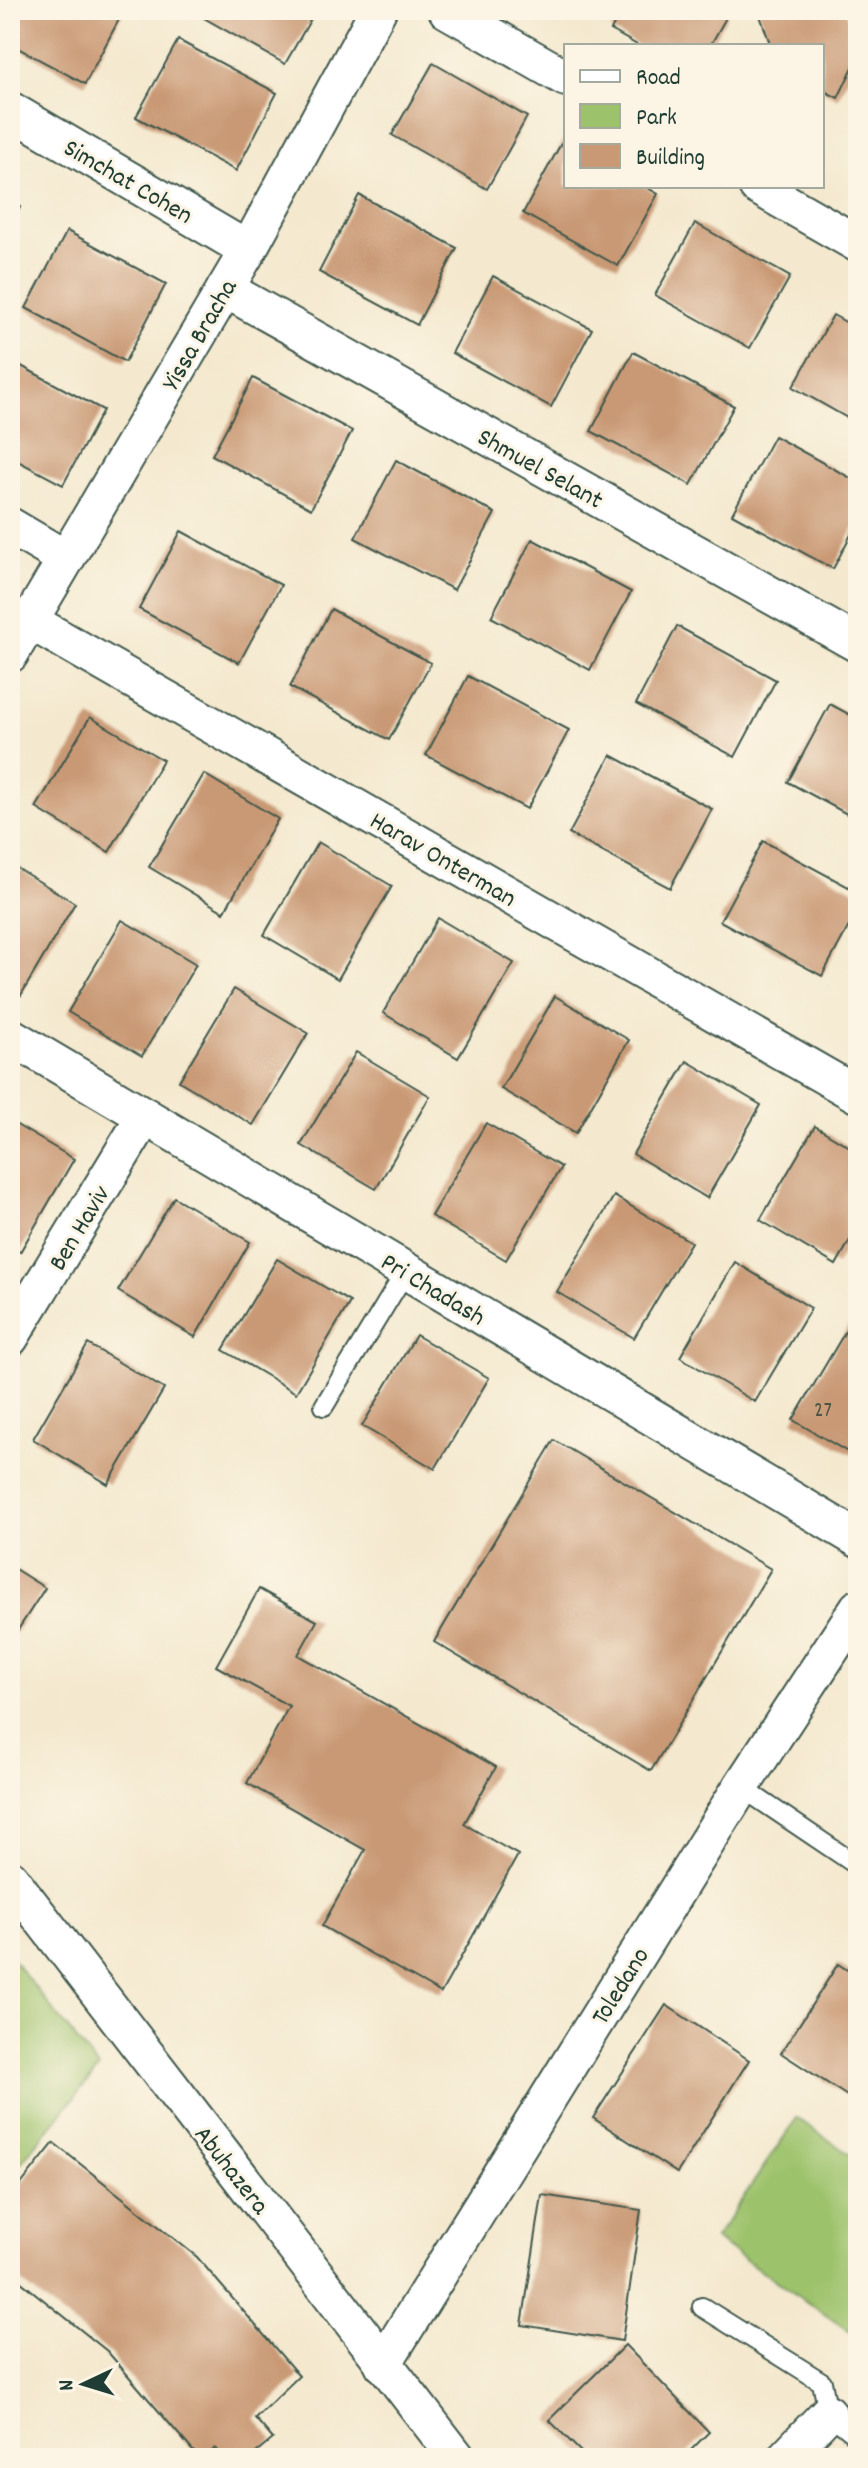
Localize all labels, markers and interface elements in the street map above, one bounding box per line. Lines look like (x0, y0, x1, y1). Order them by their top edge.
legend (564, 44, 824, 188)
text: Road (636, 62, 681, 96)
text: Park (636, 102, 677, 136)
street label: Simchat Cohen (56, 131, 199, 235)
text: Building (636, 142, 705, 176)
street label: Yissa Bracha (154, 273, 248, 398)
street label: Shmuel Selant (470, 420, 609, 520)
street label: Harav Onterman (362, 804, 522, 918)
street label: Ben Haviv (41, 1179, 121, 1278)
street label: Pri Chadash (373, 1245, 492, 1337)
house number: 27 (814, 1396, 832, 1427)
street label: Toledano (584, 1941, 660, 2033)
street label: Abuhazera (184, 2119, 277, 2224)
north arrow (44, 2344, 124, 2424)
text: N (52, 2379, 83, 2392)

